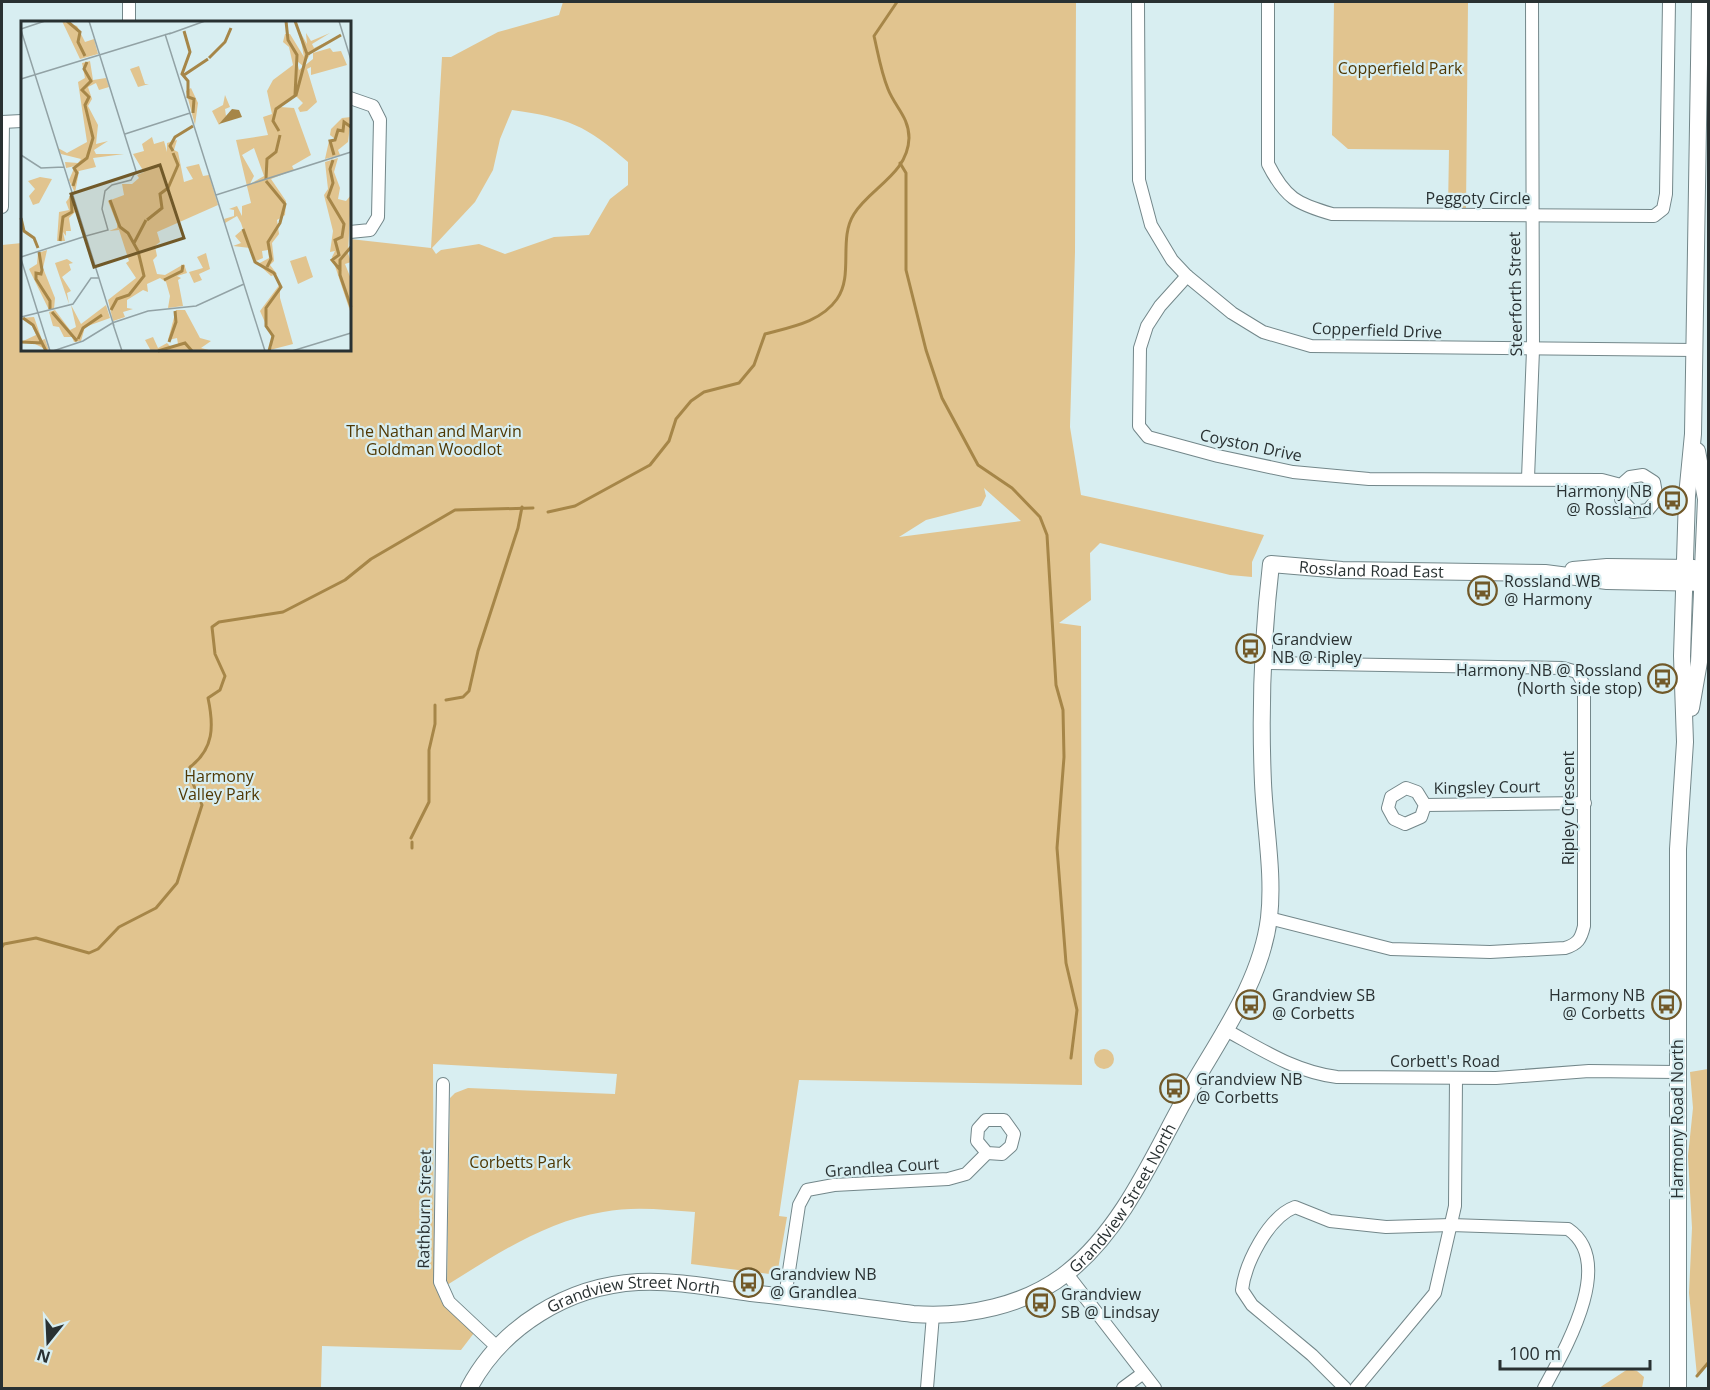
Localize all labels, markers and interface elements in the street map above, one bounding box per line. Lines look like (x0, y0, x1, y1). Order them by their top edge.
inset map (21, 21, 351, 351)
park label: Copperfield Park (1338, 57, 1463, 79)
street label: Peggoty Circle (1426, 187, 1530, 209)
street label: Steerforth Street (1503, 231, 1527, 357)
street label: Copperfield Drive (1311, 317, 1443, 343)
park label: The Nathan and Marvin Goldman Woodlot (346, 420, 522, 460)
street label: Coyston Drive (1198, 423, 1304, 467)
place label: Harmony NB @ Rossland (1556, 480, 1652, 520)
bus stop icon: Harmony NB @ Rossland (1657, 484, 1689, 516)
street label: Rossland Road East (1298, 555, 1444, 583)
place label: Rossland WB @ Harmony (1504, 570, 1601, 610)
bus stop icon: Rossland WB @ Harmony (1467, 574, 1499, 606)
place label: Grandview NB @ Ripley (1272, 628, 1363, 668)
bus stop icon: Grandview NB @ Ripley (1235, 632, 1267, 664)
place label: Harmony NB @ Rossland (North side stop) (1456, 659, 1642, 699)
bus stop icon: Harmony NB @ Rossland (North side stop) (1647, 663, 1679, 695)
street label: Ripley Crescent (1557, 751, 1579, 865)
park label: Harmony Valley Park (178, 765, 260, 805)
street label: Kingsley Court (1433, 775, 1541, 799)
place label: Grandview SB @ Corbetts (1272, 984, 1375, 1024)
place label: Harmony NB @ Corbetts (1549, 984, 1645, 1024)
bus stop icon: Grandview SB @ Corbetts (1235, 988, 1267, 1020)
bus stop icon: Harmony NB @ Corbetts (1650, 988, 1682, 1020)
street label: Harmony Road North (1666, 1039, 1688, 1199)
street label: Corbett's Road (1390, 1050, 1500, 1072)
place label: Grandview NB @ Corbetts (1196, 1068, 1303, 1108)
bus stop icon: Grandview NB @ Corbetts (1159, 1072, 1191, 1104)
street label: Grandview Street North (1064, 1119, 1181, 1278)
street label: Rathburn Street (412, 1149, 436, 1269)
park label: Corbetts Park (469, 1151, 571, 1173)
street label: Grandlea Court (824, 1152, 940, 1182)
place label: Grandview NB @ Grandlea (770, 1263, 877, 1303)
bus stop icon: Grandview NB @ Grandlea (733, 1267, 765, 1299)
street label: Grandview Street North (543, 1271, 722, 1318)
place label: Grandview SB @ Lindsay (1061, 1283, 1160, 1323)
bus stop icon: Grandview SB @ Lindsay (1024, 1287, 1056, 1319)
north arrow (18, 1312, 78, 1372)
scale bar (1500, 1333, 1650, 1371)
text: 100 m (1509, 1341, 1561, 1365)
text: N (34, 1344, 53, 1369)

